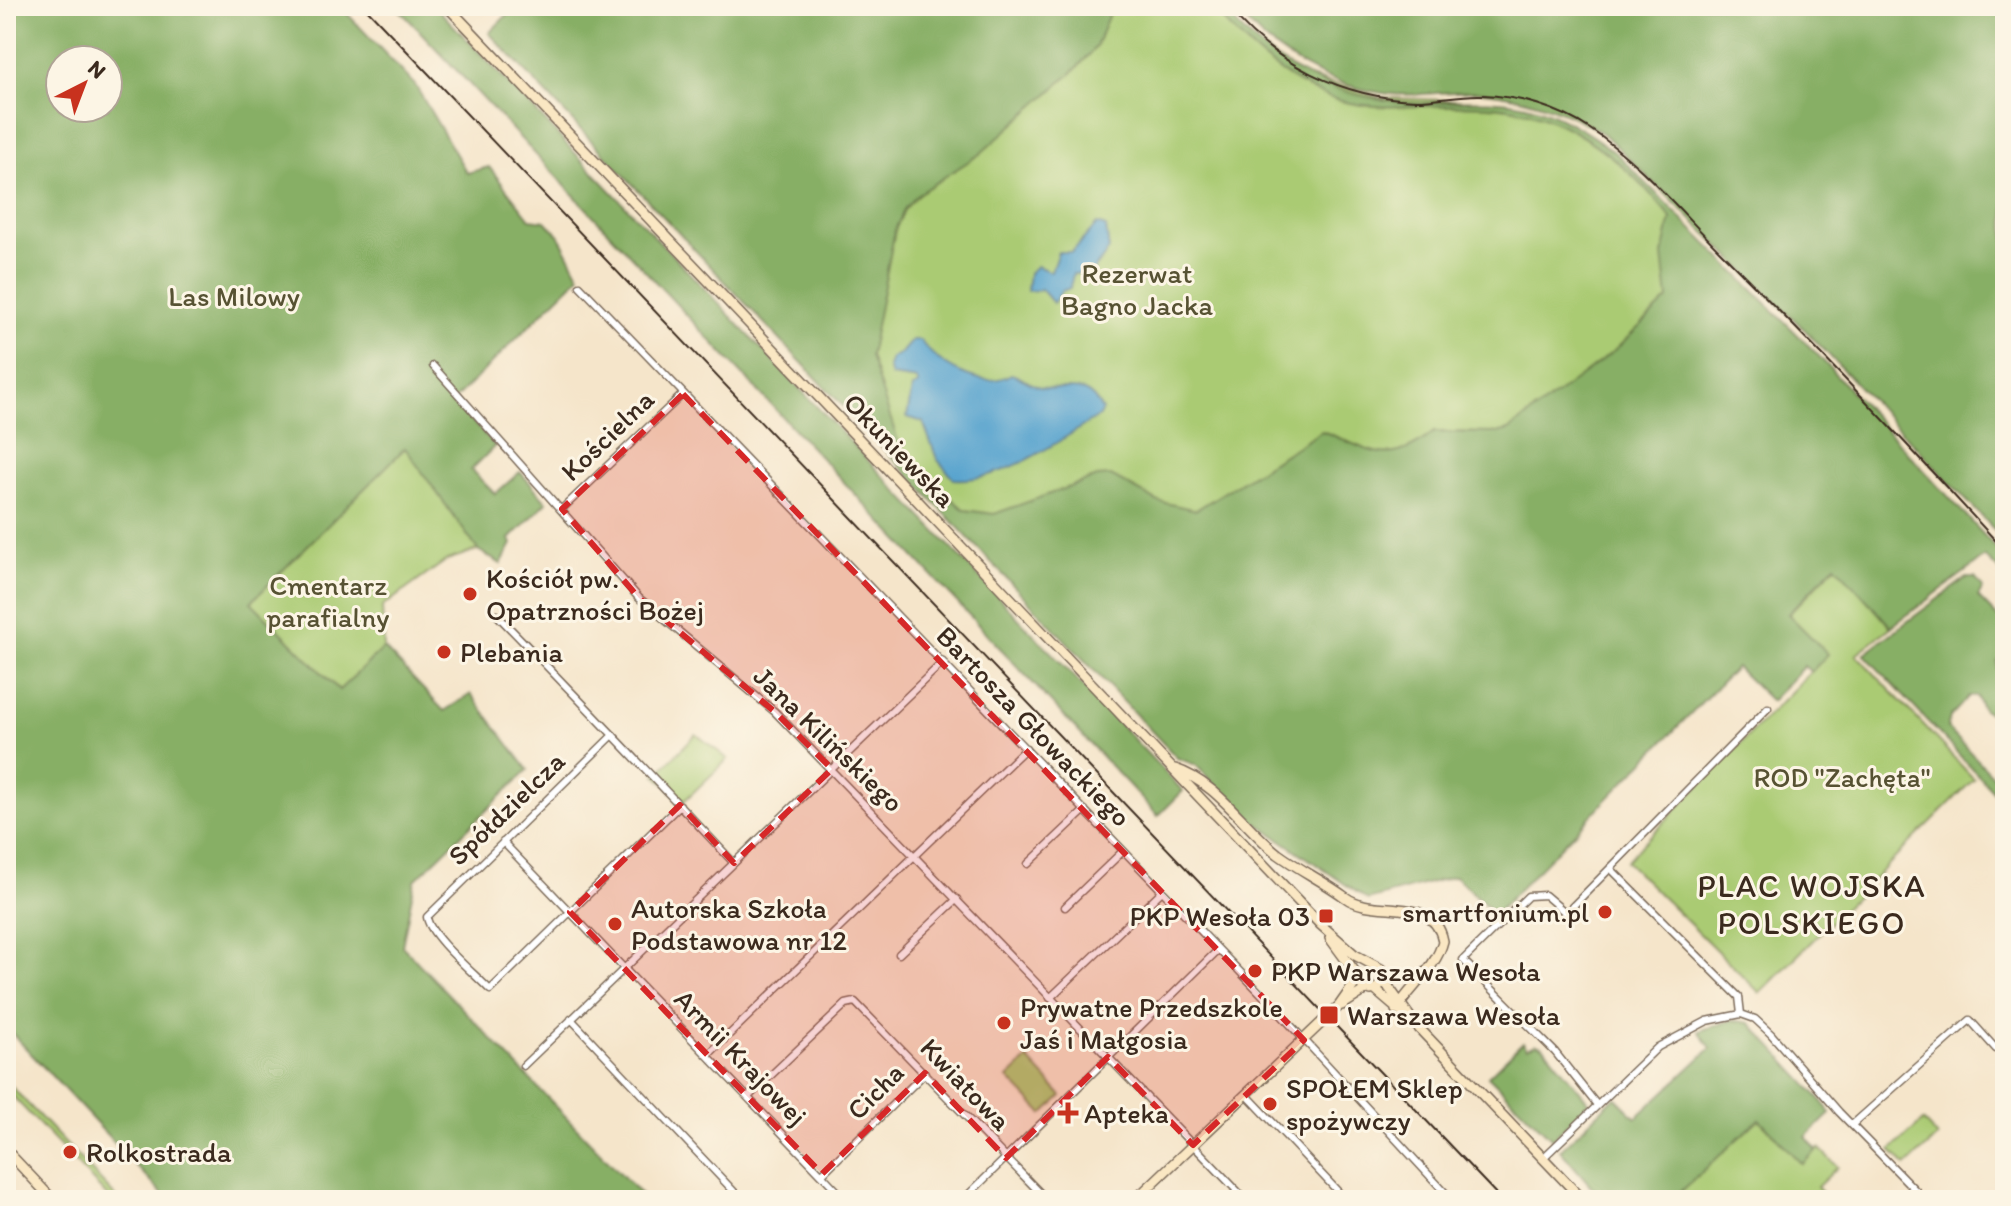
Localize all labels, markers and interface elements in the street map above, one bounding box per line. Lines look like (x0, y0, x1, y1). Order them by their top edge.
north arrow (44, 44, 124, 124)
text: N (82, 55, 112, 85)
park label: Rezerwat Bagno Jacka (1061, 256, 1213, 322)
park label: Las Milowy (168, 279, 300, 313)
street label: Kościelna (553, 382, 661, 488)
street label: Okuniewska (837, 386, 963, 515)
place label: Kościół pw. Opatrzności Bożej (486, 561, 704, 627)
park label: Cmentarz parafialny (267, 568, 389, 634)
marker: Kościół pw. Opatrzności Bożej (461, 585, 479, 603)
street label: Bartosza Głowackiego (929, 619, 1139, 833)
place label: Plebania (460, 635, 564, 669)
marker: Plebania (435, 643, 453, 661)
street label: Jana Kilińskiego (747, 659, 911, 819)
street label: Spółdzielcza (440, 744, 572, 872)
park label: ROD "Zachęta" (1753, 760, 1931, 794)
district label: PLAC WOJSKA POLSKIEGO (1697, 867, 1927, 942)
place label: Autorska Szkoła Podstawowa nr 12 (631, 891, 847, 957)
place label: smartfonium.pl (1402, 895, 1589, 929)
place label: PKP Wesoła 03 (1129, 899, 1310, 933)
marker: smartfonium.pl (1596, 903, 1614, 921)
marker: PKP Wesoła 03 (1317, 907, 1335, 925)
marker: Autorska Szkoła Podstawowa nr 12 (606, 915, 624, 933)
place label: PKP Warszawa Wesoła (1271, 954, 1541, 988)
marker: PKP Warszawa Wesoła (1246, 962, 1264, 980)
street label: Armii Krajowej (668, 982, 814, 1132)
place label: Prywatne Przedszkole Jaś i Małgosia (1020, 990, 1283, 1056)
place label: Warszawa Wesoła (1347, 998, 1561, 1032)
marker: Warszawa Wesoła (1318, 1004, 1340, 1026)
marker: Prywatne Przedszkole Jaś i Małgosia (995, 1014, 1013, 1032)
street label: Kwiatowa (914, 1031, 1019, 1138)
street label: Cicha (840, 1055, 911, 1126)
place label: SPOŁEM Sklep spożywczy (1286, 1071, 1463, 1137)
marker: SPOŁEM Sklep spożywczy (1261, 1095, 1279, 1113)
place label: Apteka (1084, 1096, 1169, 1130)
marker: Apteka (1059, 1104, 1077, 1122)
place label: Rolkostrada (86, 1135, 232, 1169)
marker: Rolkostrada (61, 1143, 79, 1161)

